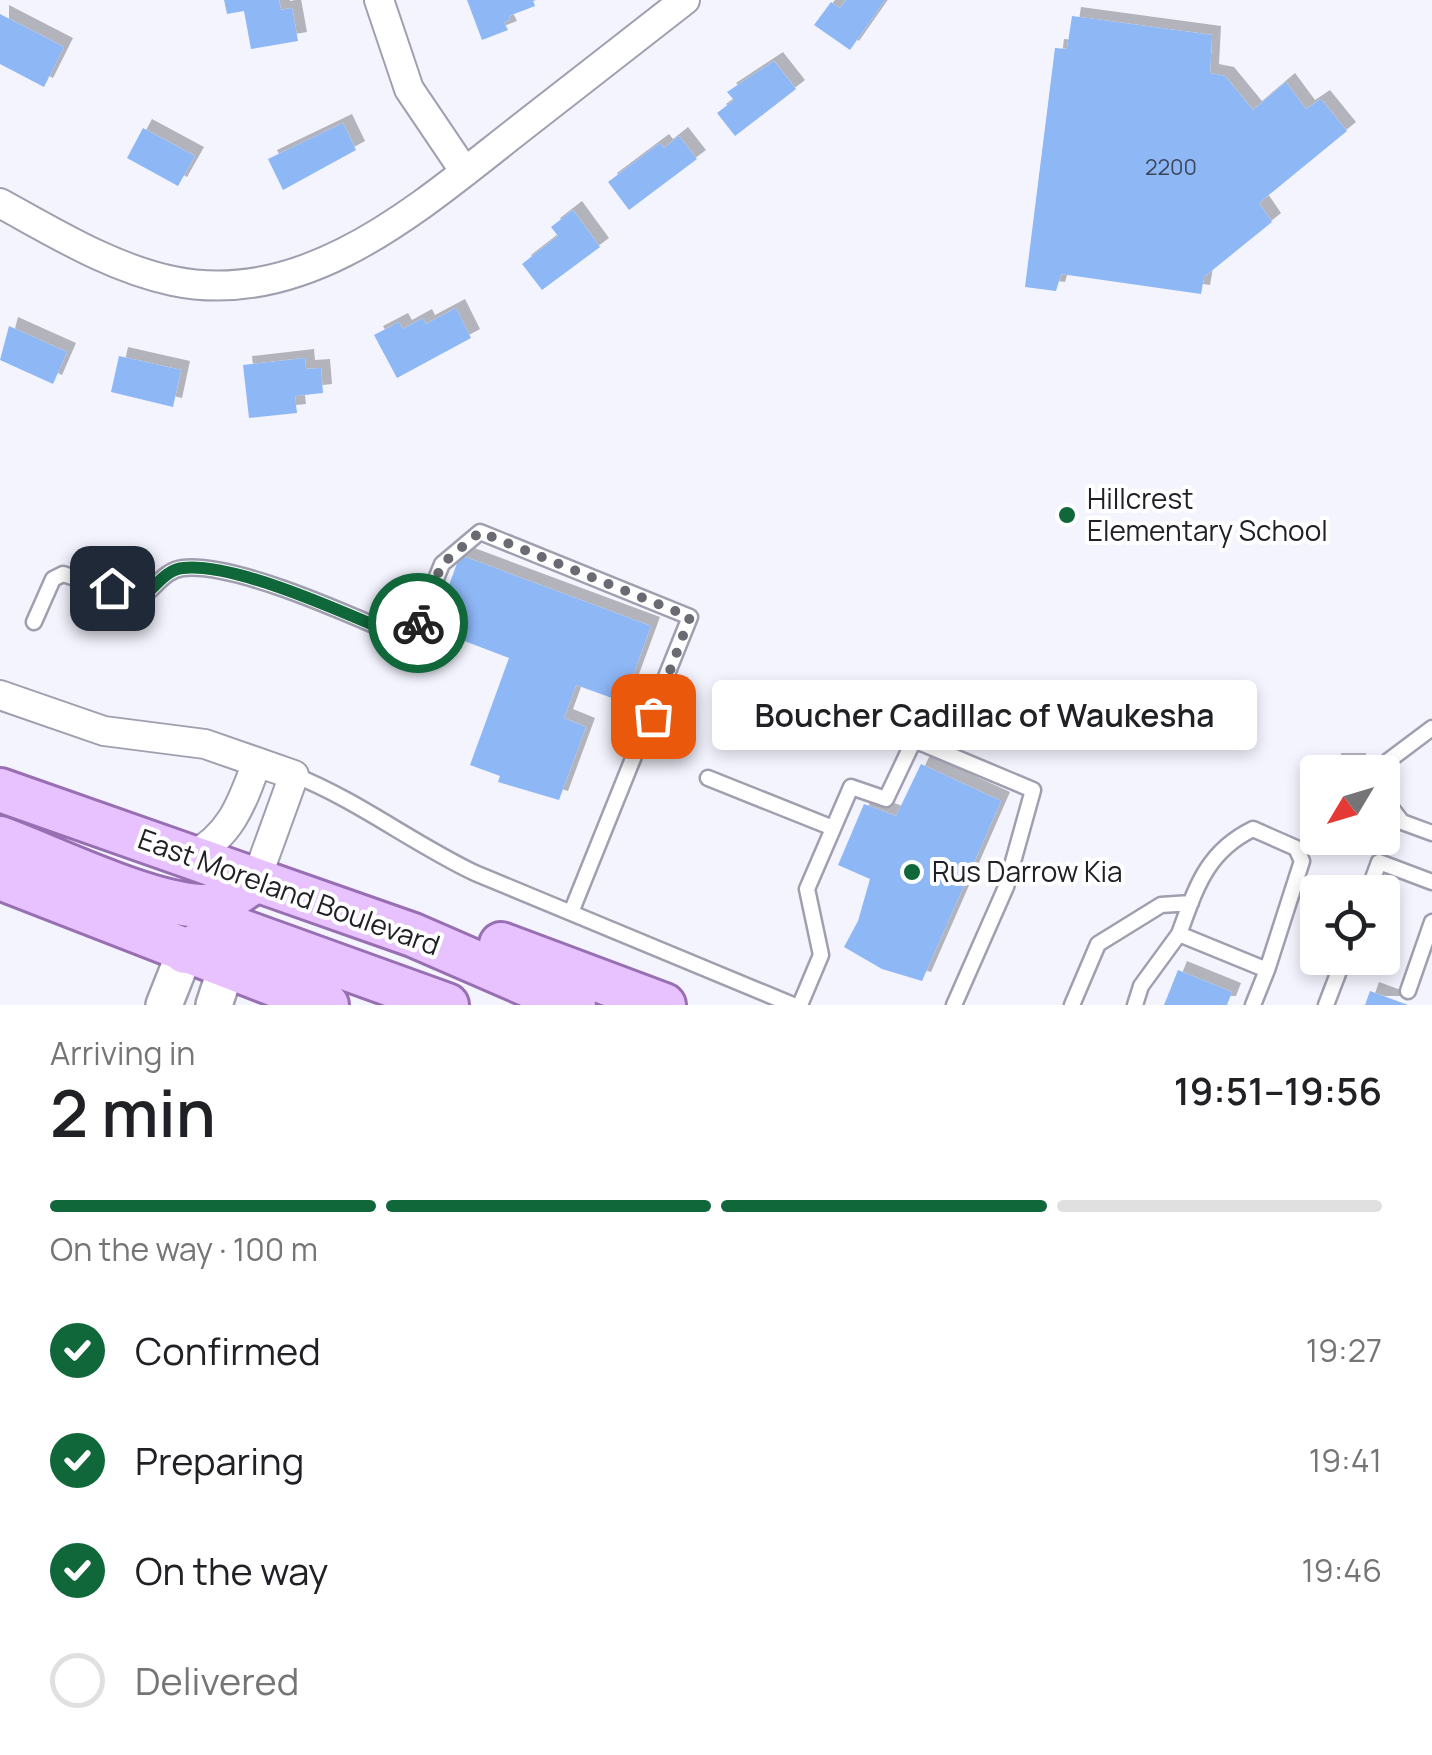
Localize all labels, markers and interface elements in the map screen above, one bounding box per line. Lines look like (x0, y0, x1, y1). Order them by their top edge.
house number: 2200 (1145, 152, 1197, 182)
place label: Hillcrest Elementary School (1087, 479, 1328, 549)
marker: Hillcrest Elementary School (1056, 504, 1078, 526)
pin (70, 546, 155, 631)
icon: home (85, 561, 140, 616)
courier (368, 573, 468, 673)
icon: bike (391, 596, 446, 651)
pin (611, 674, 696, 759)
callout: Boucher Cadillac of Waukesha (713, 681, 1258, 751)
icon: bag (626, 689, 681, 744)
text: Boucher Cadillac of Waukesha (755, 693, 1214, 737)
north arrow (1300, 755, 1400, 855)
map controls (1300, 755, 1400, 975)
street label: East Moreland Boulevard (133, 819, 445, 963)
place label: Rus Darrow Kia (932, 852, 1123, 890)
marker: Rus Darrow Kia (901, 861, 923, 883)
button: locate (1300, 875, 1400, 975)
text: Arriving in (50, 1031, 195, 1075)
text: 19:51–19:56 (1174, 1064, 1382, 1116)
text: 2 min (50, 1068, 216, 1157)
text: On the way · 100 m (50, 1227, 318, 1271)
icon: check (50, 1323, 105, 1378)
text: Confirmed (135, 1324, 321, 1376)
text: 19:27 (1306, 1328, 1382, 1372)
icon: check (50, 1433, 105, 1488)
text: Preparing (135, 1434, 304, 1486)
text: 19:41 (1309, 1438, 1382, 1482)
icon: check (50, 1543, 105, 1598)
text: On the way (135, 1544, 328, 1596)
text: 19:46 (1301, 1548, 1382, 1592)
text: Delivered (135, 1654, 299, 1706)

